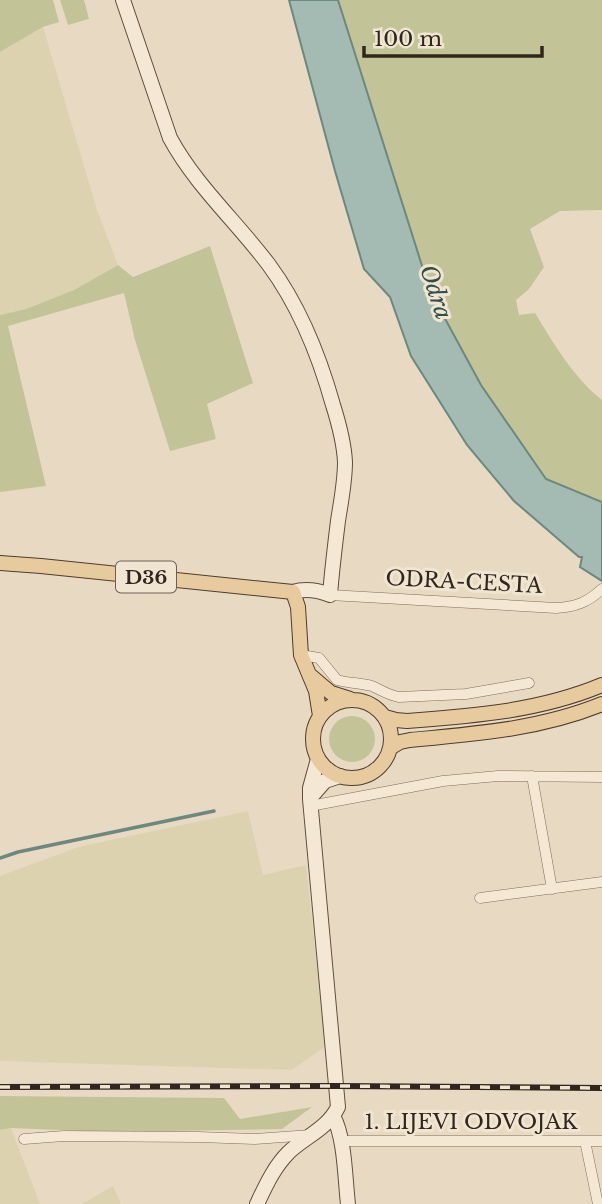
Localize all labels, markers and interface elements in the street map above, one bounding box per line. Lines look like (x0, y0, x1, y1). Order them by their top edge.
scale bar (364, 14, 542, 58)
text: 100 m (374, 26, 442, 52)
water label: Odra (414, 261, 458, 323)
road number: D36 (116, 562, 176, 592)
street label: ODRA-CESTA (385, 565, 544, 599)
street label: 1. LIJEVI ODVOJAK (364, 1109, 578, 1135)

